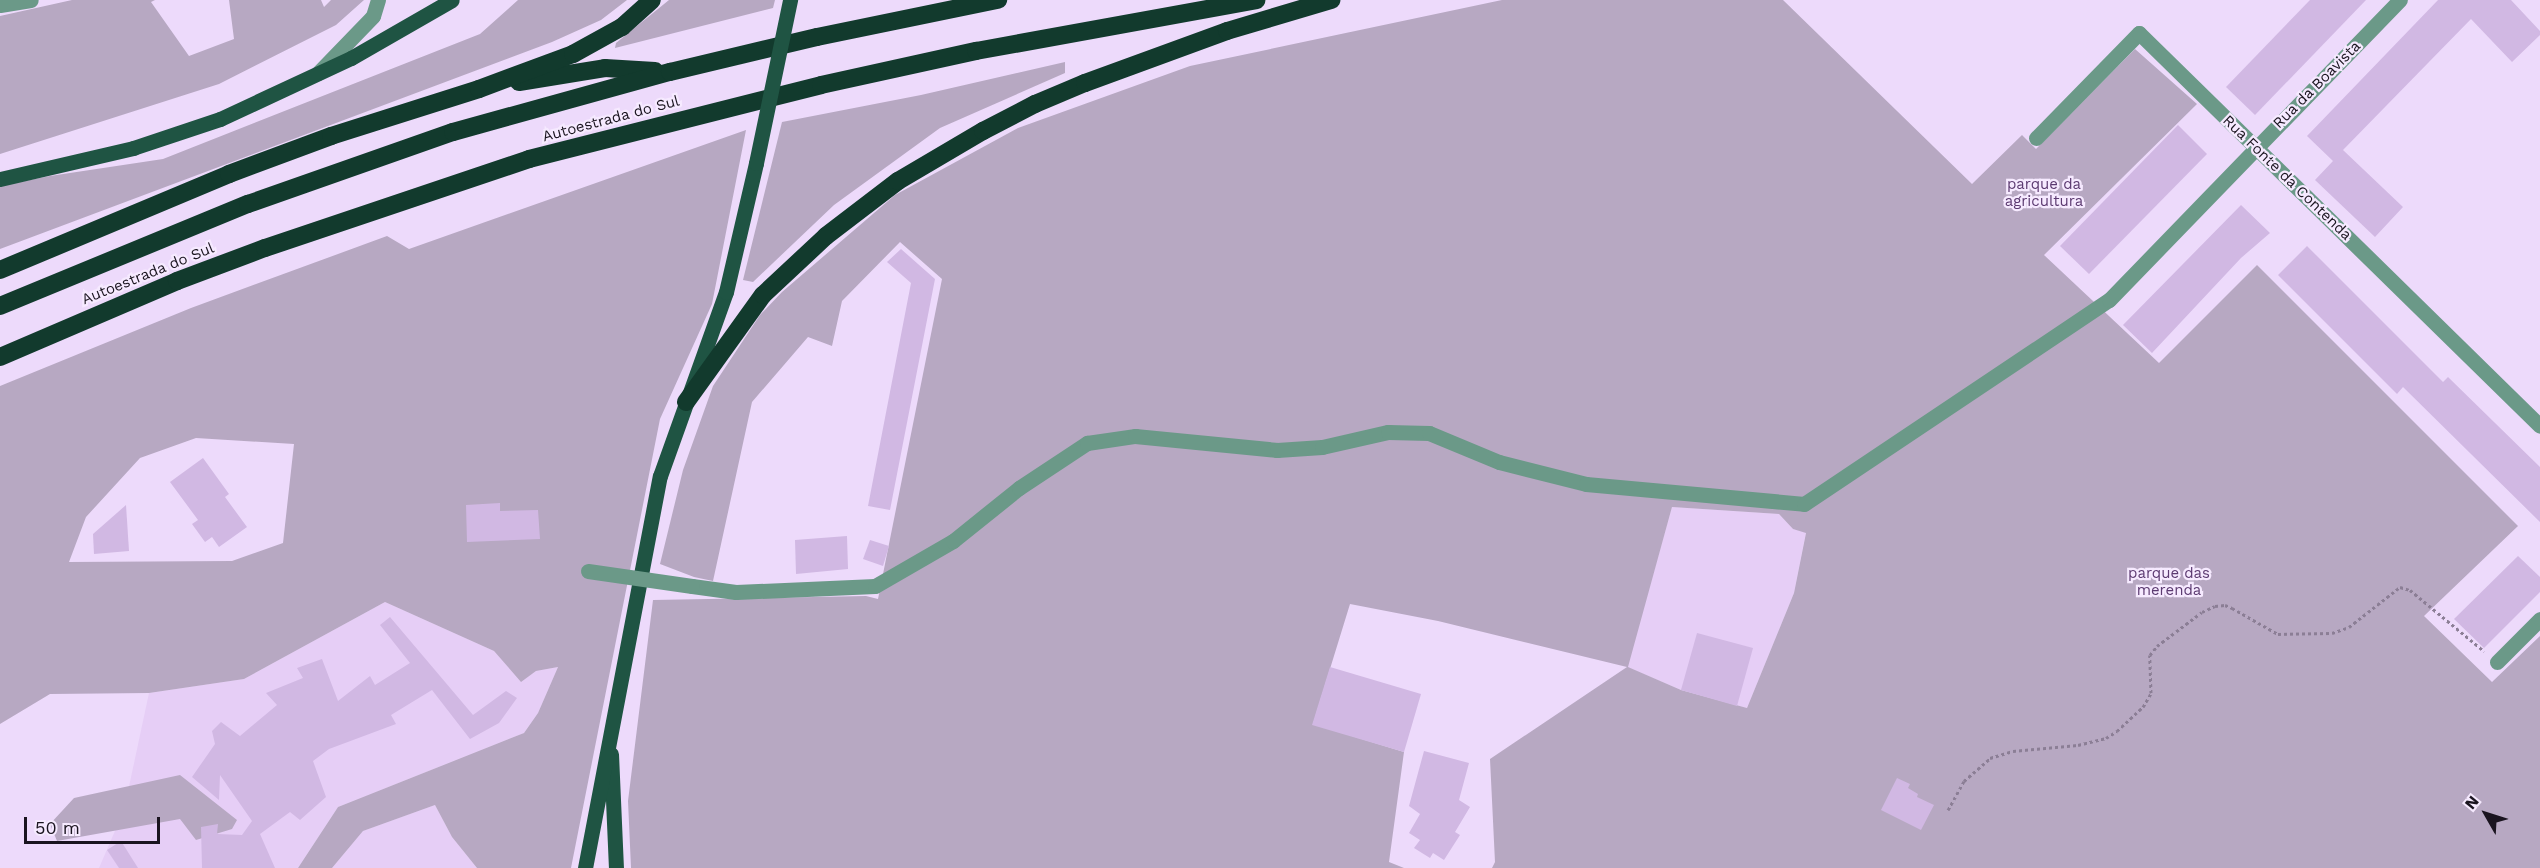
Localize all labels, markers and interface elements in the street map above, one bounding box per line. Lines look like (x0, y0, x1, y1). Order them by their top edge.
street label: Rua da Boavista (2269, 37, 2365, 133)
street label: Autoestrada do Sul (540, 92, 682, 146)
street label: Rua Fonte da Contenda (2219, 111, 2355, 245)
park label: parque da agricultura (2005, 175, 2083, 210)
street label: Autoestrada do Sul (79, 239, 217, 309)
park label: parque das merenda (2128, 564, 2210, 599)
north arrow (2456, 784, 2516, 844)
text: N (2461, 792, 2483, 813)
scale bar (27, 805, 164, 843)
text: 50 m (35, 817, 80, 838)

